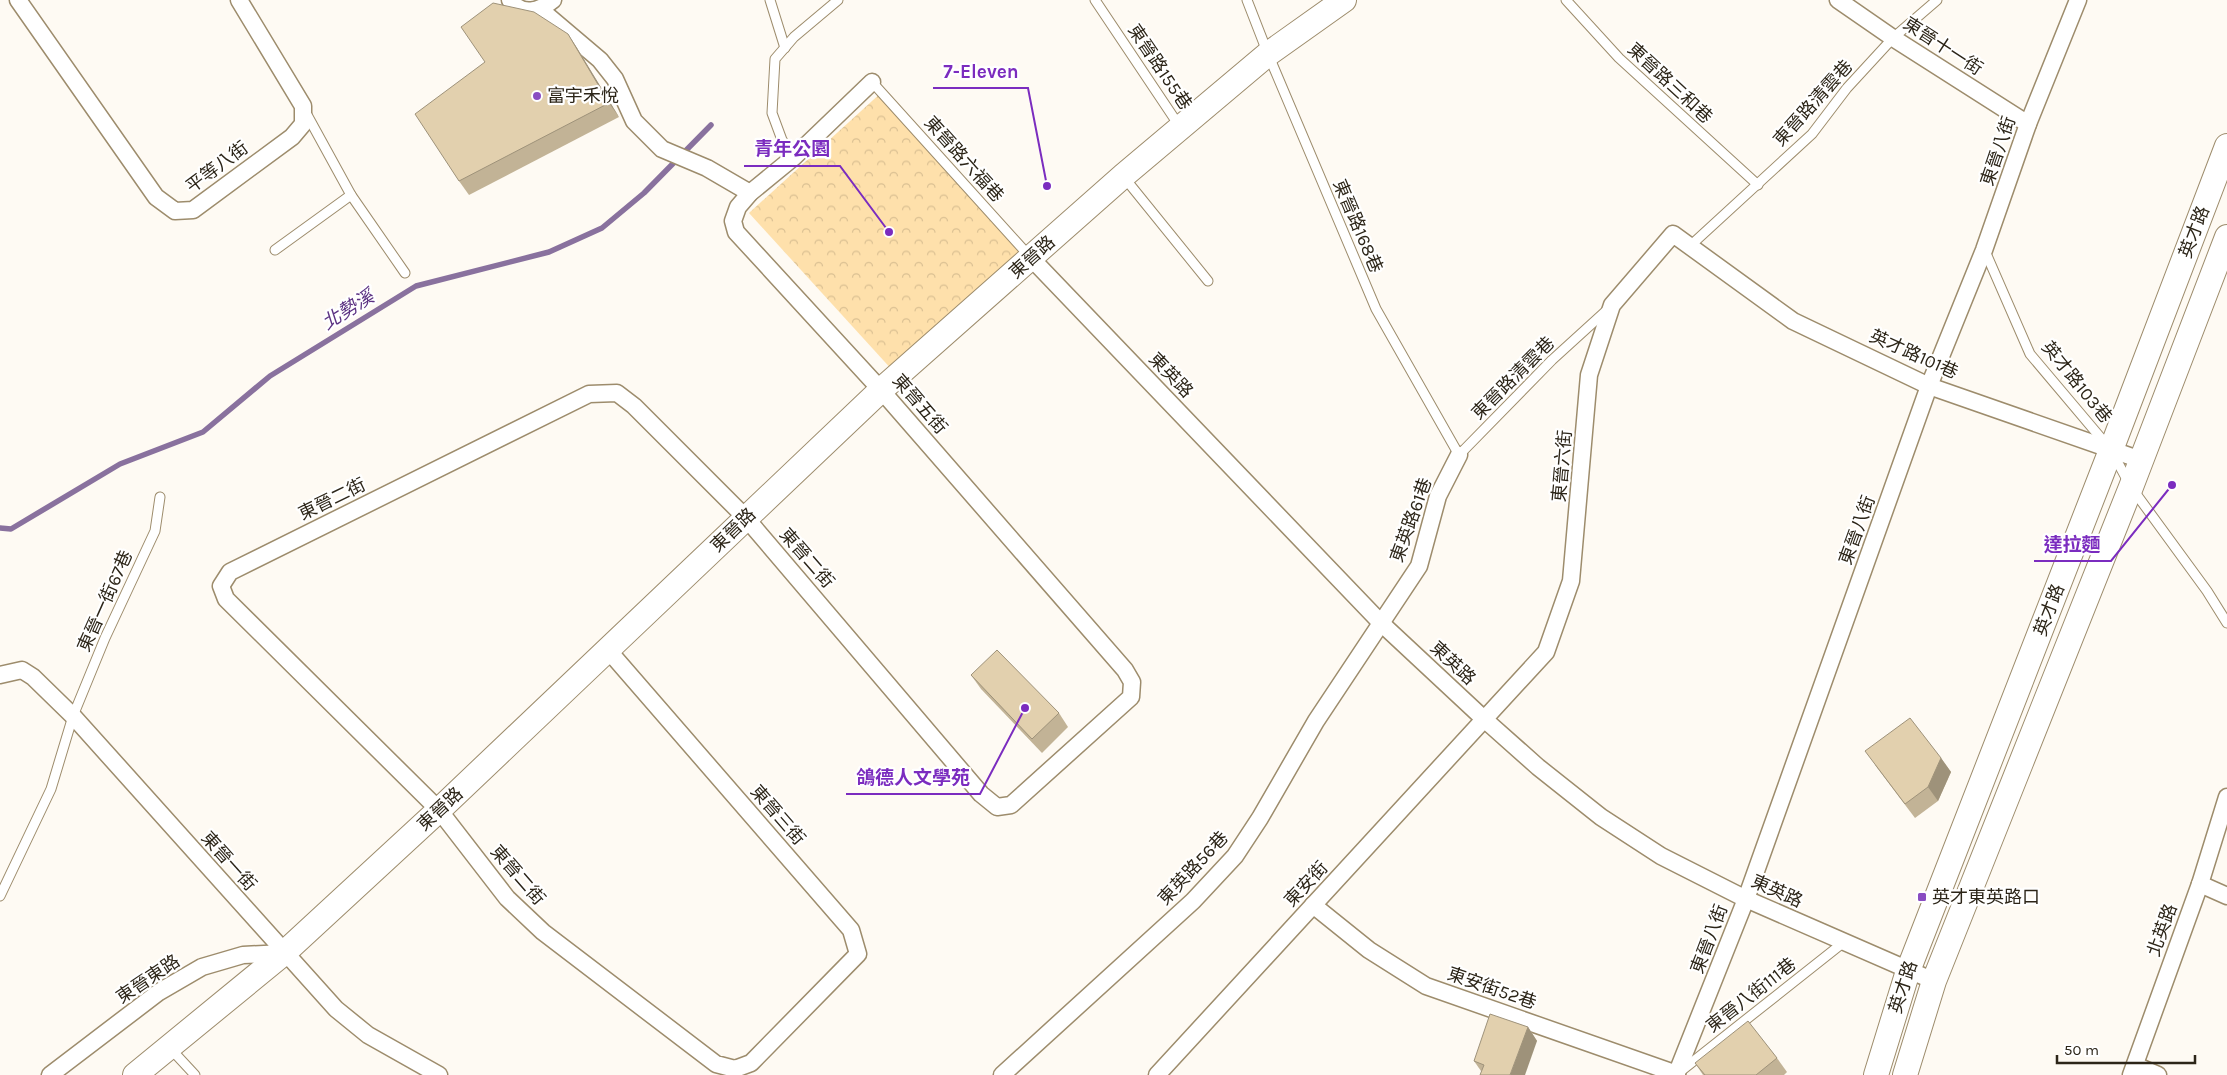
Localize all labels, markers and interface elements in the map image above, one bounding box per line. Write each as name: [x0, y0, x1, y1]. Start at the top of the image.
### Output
street label: 東晉十一街: [1899, 12, 1987, 80]
street label: 東晉路155巷: [1123, 20, 1197, 114]
street label: 東晉路三和巷: [1623, 38, 1717, 128]
callout: 7-Eleven: [933, 54, 1028, 88]
street label: 東晉路清雲巷: [1769, 56, 1857, 150]
text: 7-Eleven: [943, 61, 1019, 83]
place label: 富宇禾悅: [547, 85, 619, 107]
marker: 富宇禾悅: [531, 90, 543, 102]
street label: 東晉路六福巷: [920, 112, 1008, 206]
street label: 東晉八街: [1976, 113, 2020, 189]
callout: 青年公園: [744, 132, 840, 166]
street label: 平等八街: [182, 137, 252, 197]
text: 青年公園: [754, 138, 830, 160]
street label: 東晉路168巷: [1328, 176, 1388, 276]
street label: 英才路: [2174, 203, 2214, 261]
street label: 東晉路: [1005, 231, 1059, 283]
water label: 北勢溪: [318, 284, 381, 334]
street label: 英才路101巷: [1866, 325, 1962, 383]
street label: 東晉路清雲巷: [1467, 332, 1559, 424]
street label: 英才路103巷: [2037, 337, 2117, 427]
street label: 東英路: [1144, 348, 1198, 402]
street label: 東晉五街: [888, 370, 952, 438]
street label: 東晉六街: [1548, 429, 1576, 503]
street label: 東晉二街: [295, 473, 369, 525]
street label: 東英路61巷: [1386, 475, 1436, 565]
street label: 東晉八街: [1834, 492, 1880, 568]
street label: 東晉路: [706, 503, 760, 557]
street label: 東晉二街: [775, 524, 839, 592]
callout: 達拉麵: [2034, 527, 2111, 561]
text: 達拉麵: [2043, 534, 2101, 556]
street label: 東晉一街67巷: [73, 547, 137, 655]
street label: 英才路: [2029, 581, 2069, 639]
street label: 東英路: [1426, 637, 1480, 689]
callout: 鴿德人文學苑: [846, 760, 980, 794]
text: 鴿德人文學苑: [856, 767, 970, 789]
street label: 東晉三街: [746, 781, 810, 849]
street label: 東晉路: [413, 783, 467, 835]
street label: 東晉一街: [197, 827, 261, 895]
street label: 東英路56巷: [1153, 827, 1233, 909]
street label: 東晉二街: [486, 841, 550, 909]
street label: 東安街: [1280, 857, 1332, 911]
street label: 東英路: [1748, 870, 1806, 912]
place label: 英才東英路口: [1932, 886, 2040, 908]
marker: 英才東英路口: [1916, 891, 1928, 903]
street label: 東晉八街: [1686, 901, 1732, 977]
street label: 北英路: [2142, 901, 2182, 959]
street label: 東晉東路: [112, 950, 184, 1008]
street label: 東晉八街111巷: [1702, 953, 1800, 1037]
street label: 英才路: [1884, 958, 1922, 1016]
street label: 東安街52巷: [1445, 963, 1539, 1013]
scale bar: [2057, 1032, 2194, 1064]
text: 50 m: [2064, 1041, 2099, 1059]

